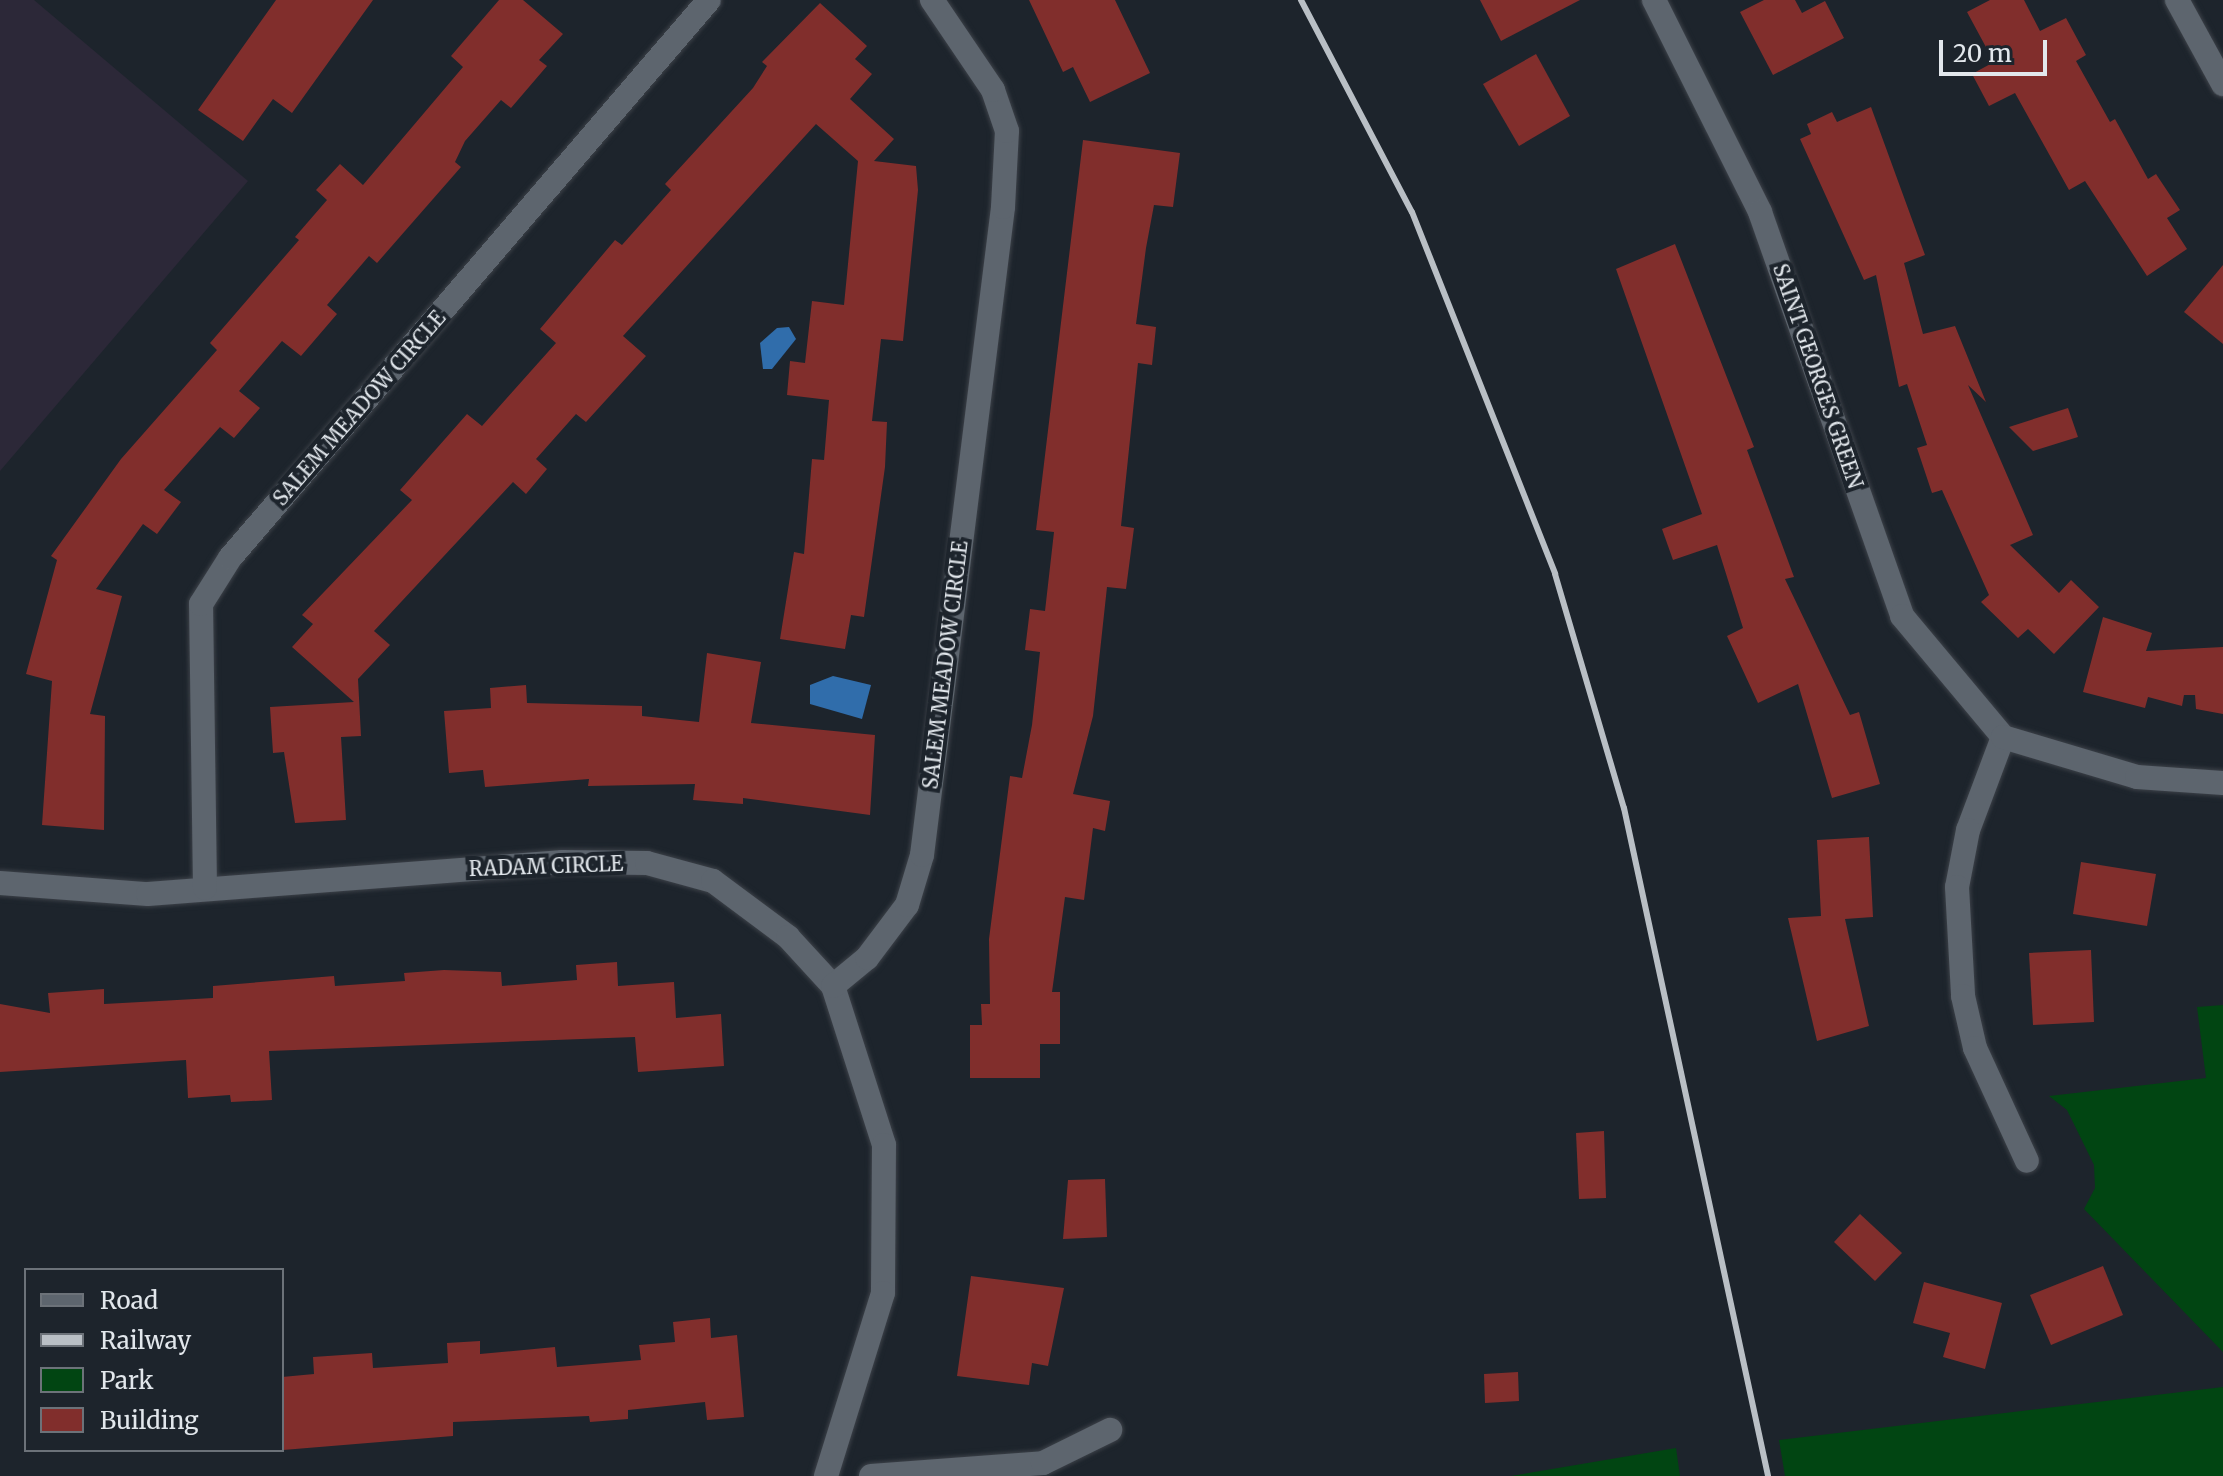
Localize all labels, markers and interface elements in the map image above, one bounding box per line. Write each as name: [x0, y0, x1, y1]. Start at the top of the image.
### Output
scale bar: [1943, 24, 2051, 74]
text: 20 m: [1953, 38, 2012, 69]
street label: SAINT GEORGES GREEN: [1768, 261, 1868, 491]
street label: SALEM MEADOW CIRCLE: [268, 306, 450, 510]
street label: SALEM MEADOW CIRCLE: [918, 540, 972, 790]
street label: RADAM CIRCLE: [468, 851, 624, 881]
legend: [24, 1268, 284, 1452]
text: Road: [100, 1285, 158, 1316]
text: Railway: [100, 1325, 191, 1356]
text: Park: [100, 1365, 153, 1396]
text: Building: [100, 1405, 199, 1436]

